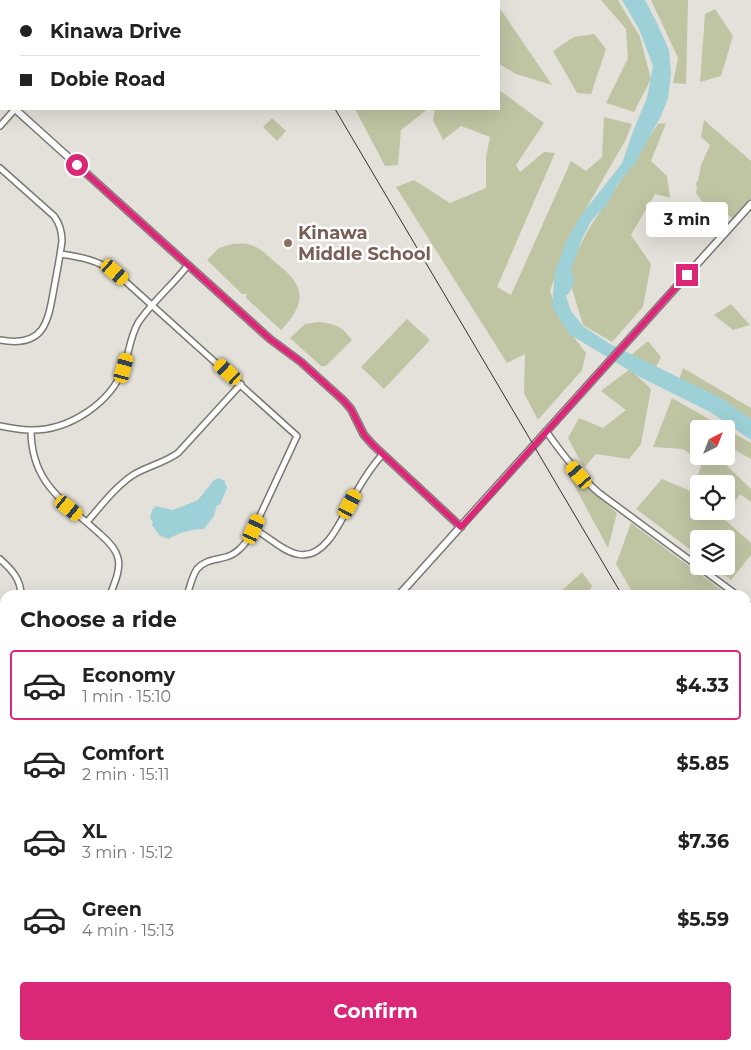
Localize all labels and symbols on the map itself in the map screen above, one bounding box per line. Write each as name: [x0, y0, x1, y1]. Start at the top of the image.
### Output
route start: [66, 154, 88, 176]
callout: 3 min: [646, 202, 728, 238]
place label: Kinawa Middle School: [298, 222, 431, 265]
marker: Kinawa Middle School: [282, 237, 294, 249]
car: [98, 256, 131, 288]
route end: [676, 264, 698, 286]
car: [112, 352, 135, 384]
car: [211, 356, 244, 388]
north arrow: [690, 420, 735, 465]
car: [563, 459, 594, 491]
car: [336, 487, 363, 521]
car: [52, 493, 85, 523]
car: [241, 512, 266, 546]

